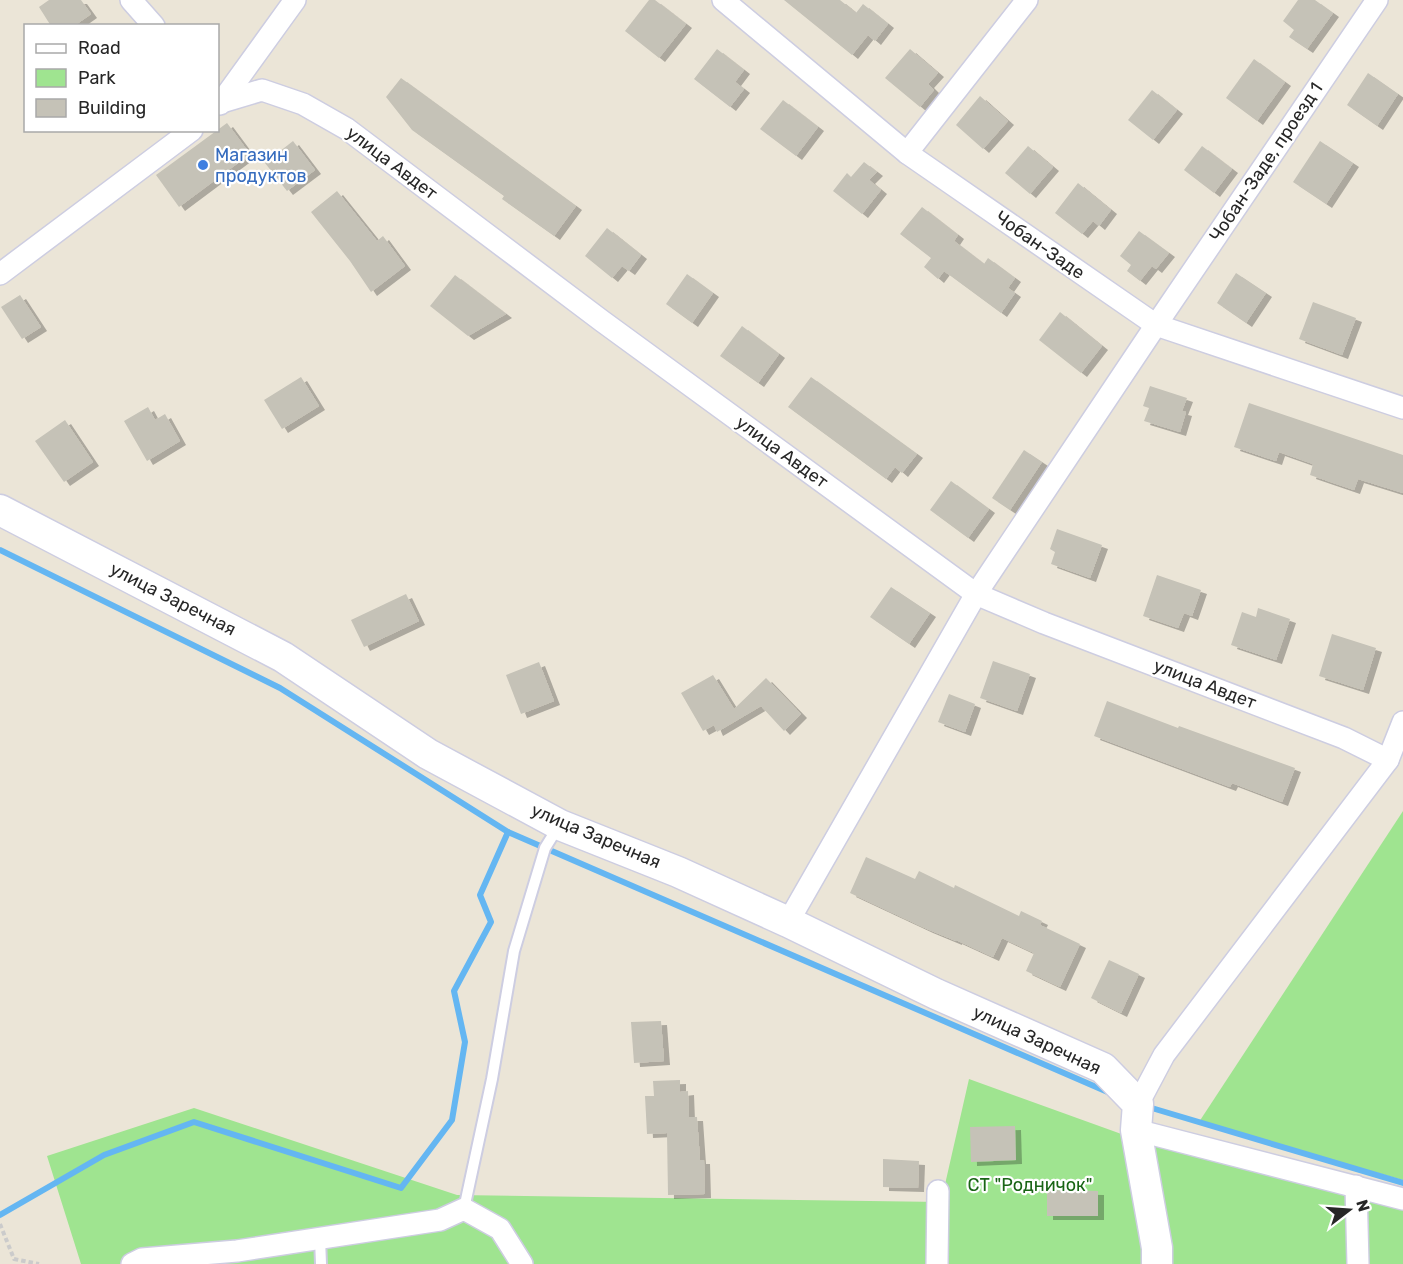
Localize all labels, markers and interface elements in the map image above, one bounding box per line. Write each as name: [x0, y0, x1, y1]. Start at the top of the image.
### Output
legend: [24, 24, 219, 132]
text: Road: [78, 37, 121, 59]
text: Park: [78, 67, 116, 89]
street label: Чобан-Заде, проезд 1: [1205, 78, 1327, 246]
text: Building: [78, 97, 146, 119]
street label: улица Авдет: [342, 122, 442, 204]
place label: Магазин продуктов: [215, 144, 307, 187]
marker: Магазин продуктов: [196, 158, 210, 172]
street label: Чобан-Заде: [991, 206, 1089, 284]
street label: улица Авдет: [732, 411, 832, 493]
street label: улица Заречная: [106, 558, 240, 640]
street label: улица Авдет: [1150, 654, 1260, 714]
street label: улица Заречная: [528, 799, 664, 873]
street label: улица Заречная: [969, 1001, 1105, 1079]
park label: СТ "Родничок": [968, 1174, 1092, 1196]
north arrow: [1319, 1180, 1379, 1240]
text: N: [1352, 1197, 1374, 1214]

